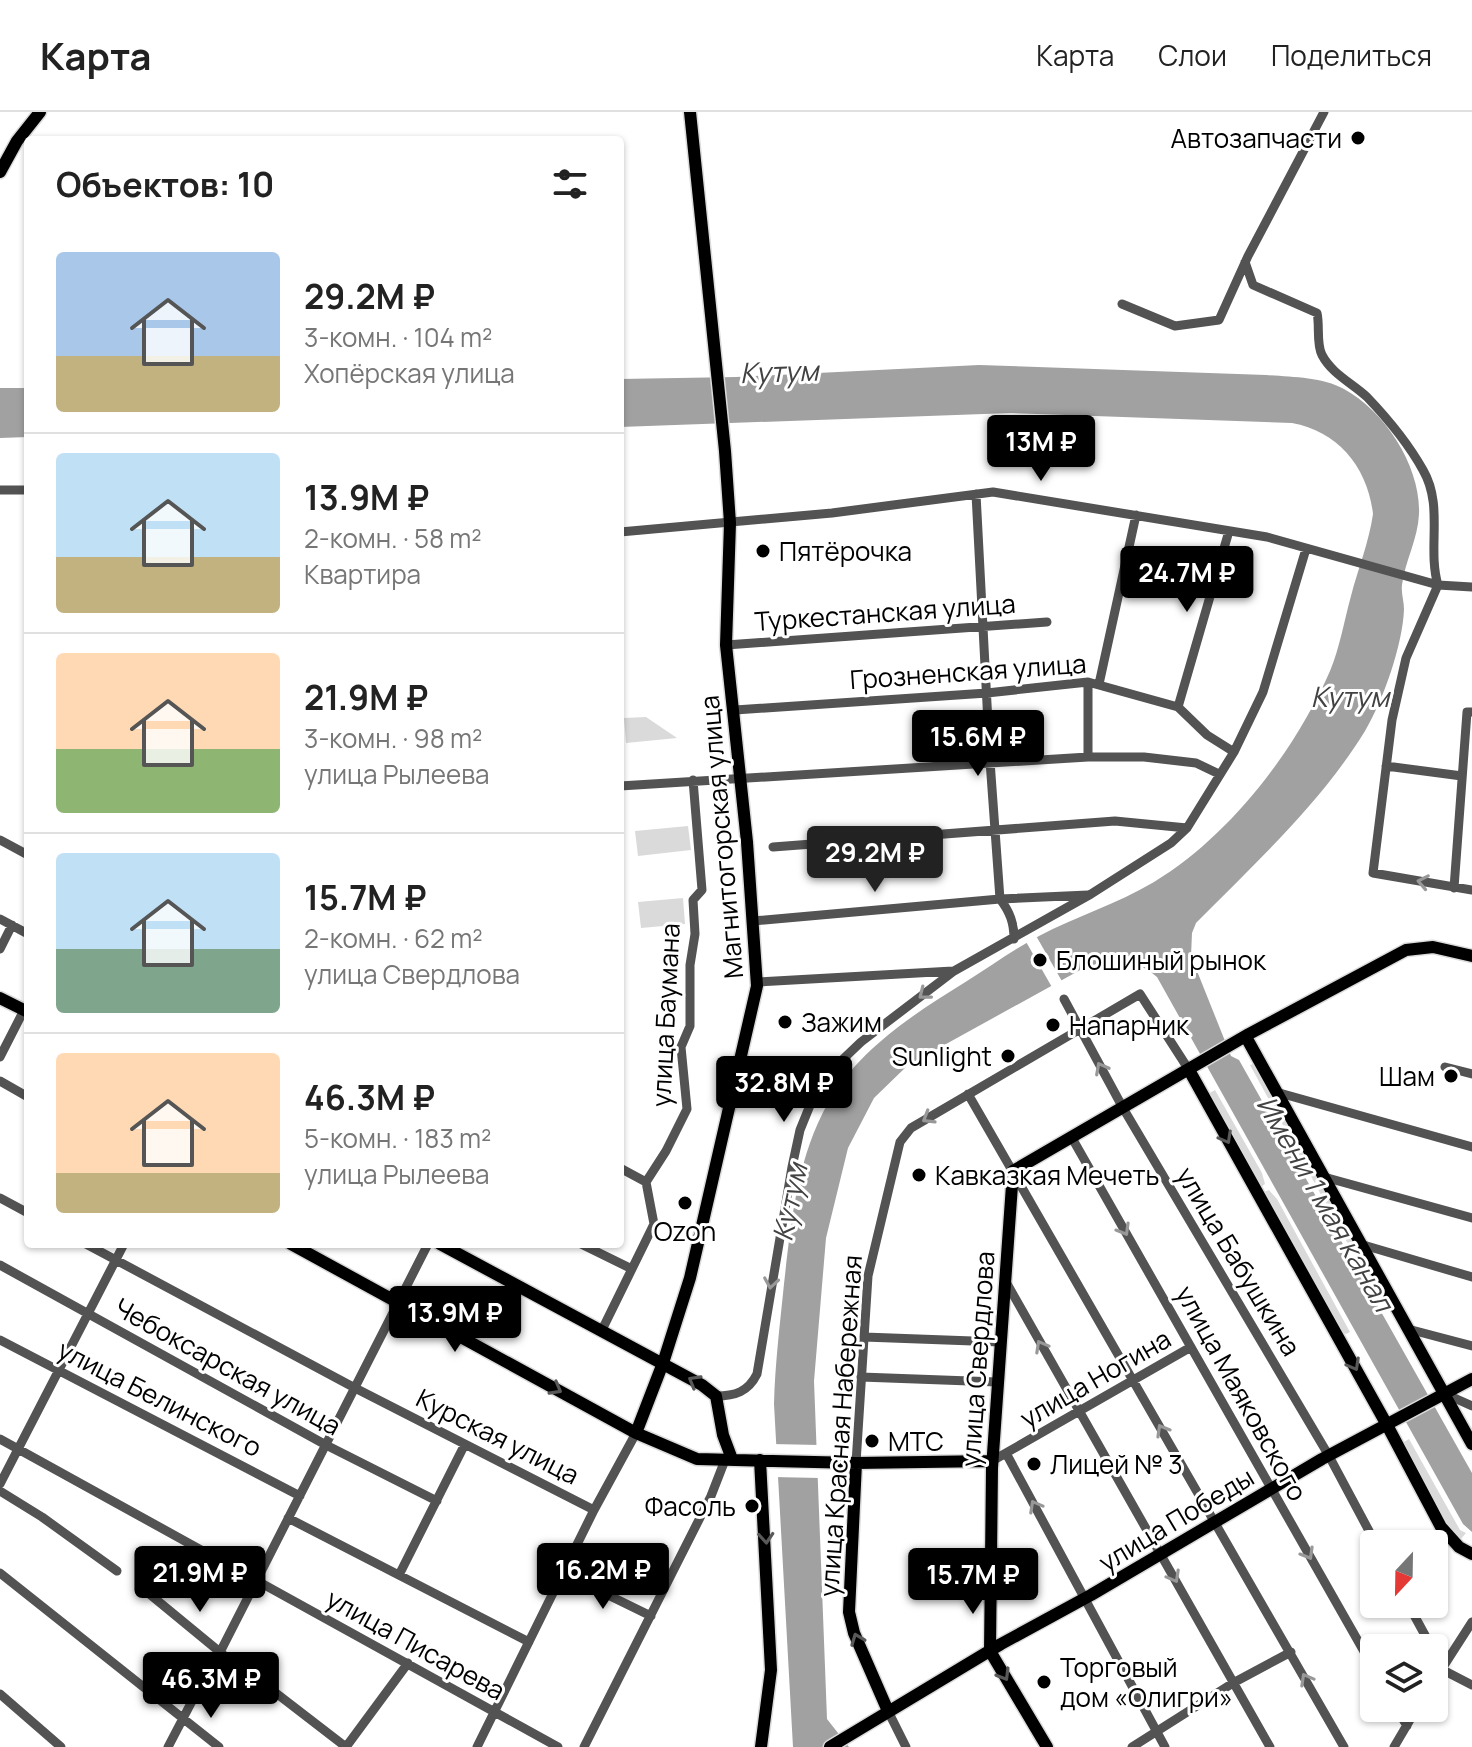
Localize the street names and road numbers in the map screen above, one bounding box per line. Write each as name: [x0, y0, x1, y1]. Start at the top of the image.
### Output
street label: Туркестанская улица: [753, 585, 1017, 639]
street label: Грозненская улица: [849, 645, 1087, 697]
street label: Магнитогорская улица: [691, 694, 751, 980]
street label: улица Баумана: [642, 922, 688, 1108]
street label: улица Бабушкина: [1168, 1160, 1310, 1362]
street label: улица Свердлова: [952, 1250, 1002, 1468]
street label: улица Красная Набережная: [810, 1254, 870, 1598]
street label: улица Маяковского: [1168, 1279, 1316, 1507]
street label: Чебоксарская улица: [108, 1289, 348, 1443]
street label: улица Ногина: [1013, 1320, 1177, 1436]
street label: улица Белинского: [52, 1331, 268, 1465]
street label: Курская улица: [410, 1380, 586, 1492]
street label: улица Победы: [1092, 1458, 1260, 1580]
street label: улица Писарева: [320, 1580, 512, 1708]

